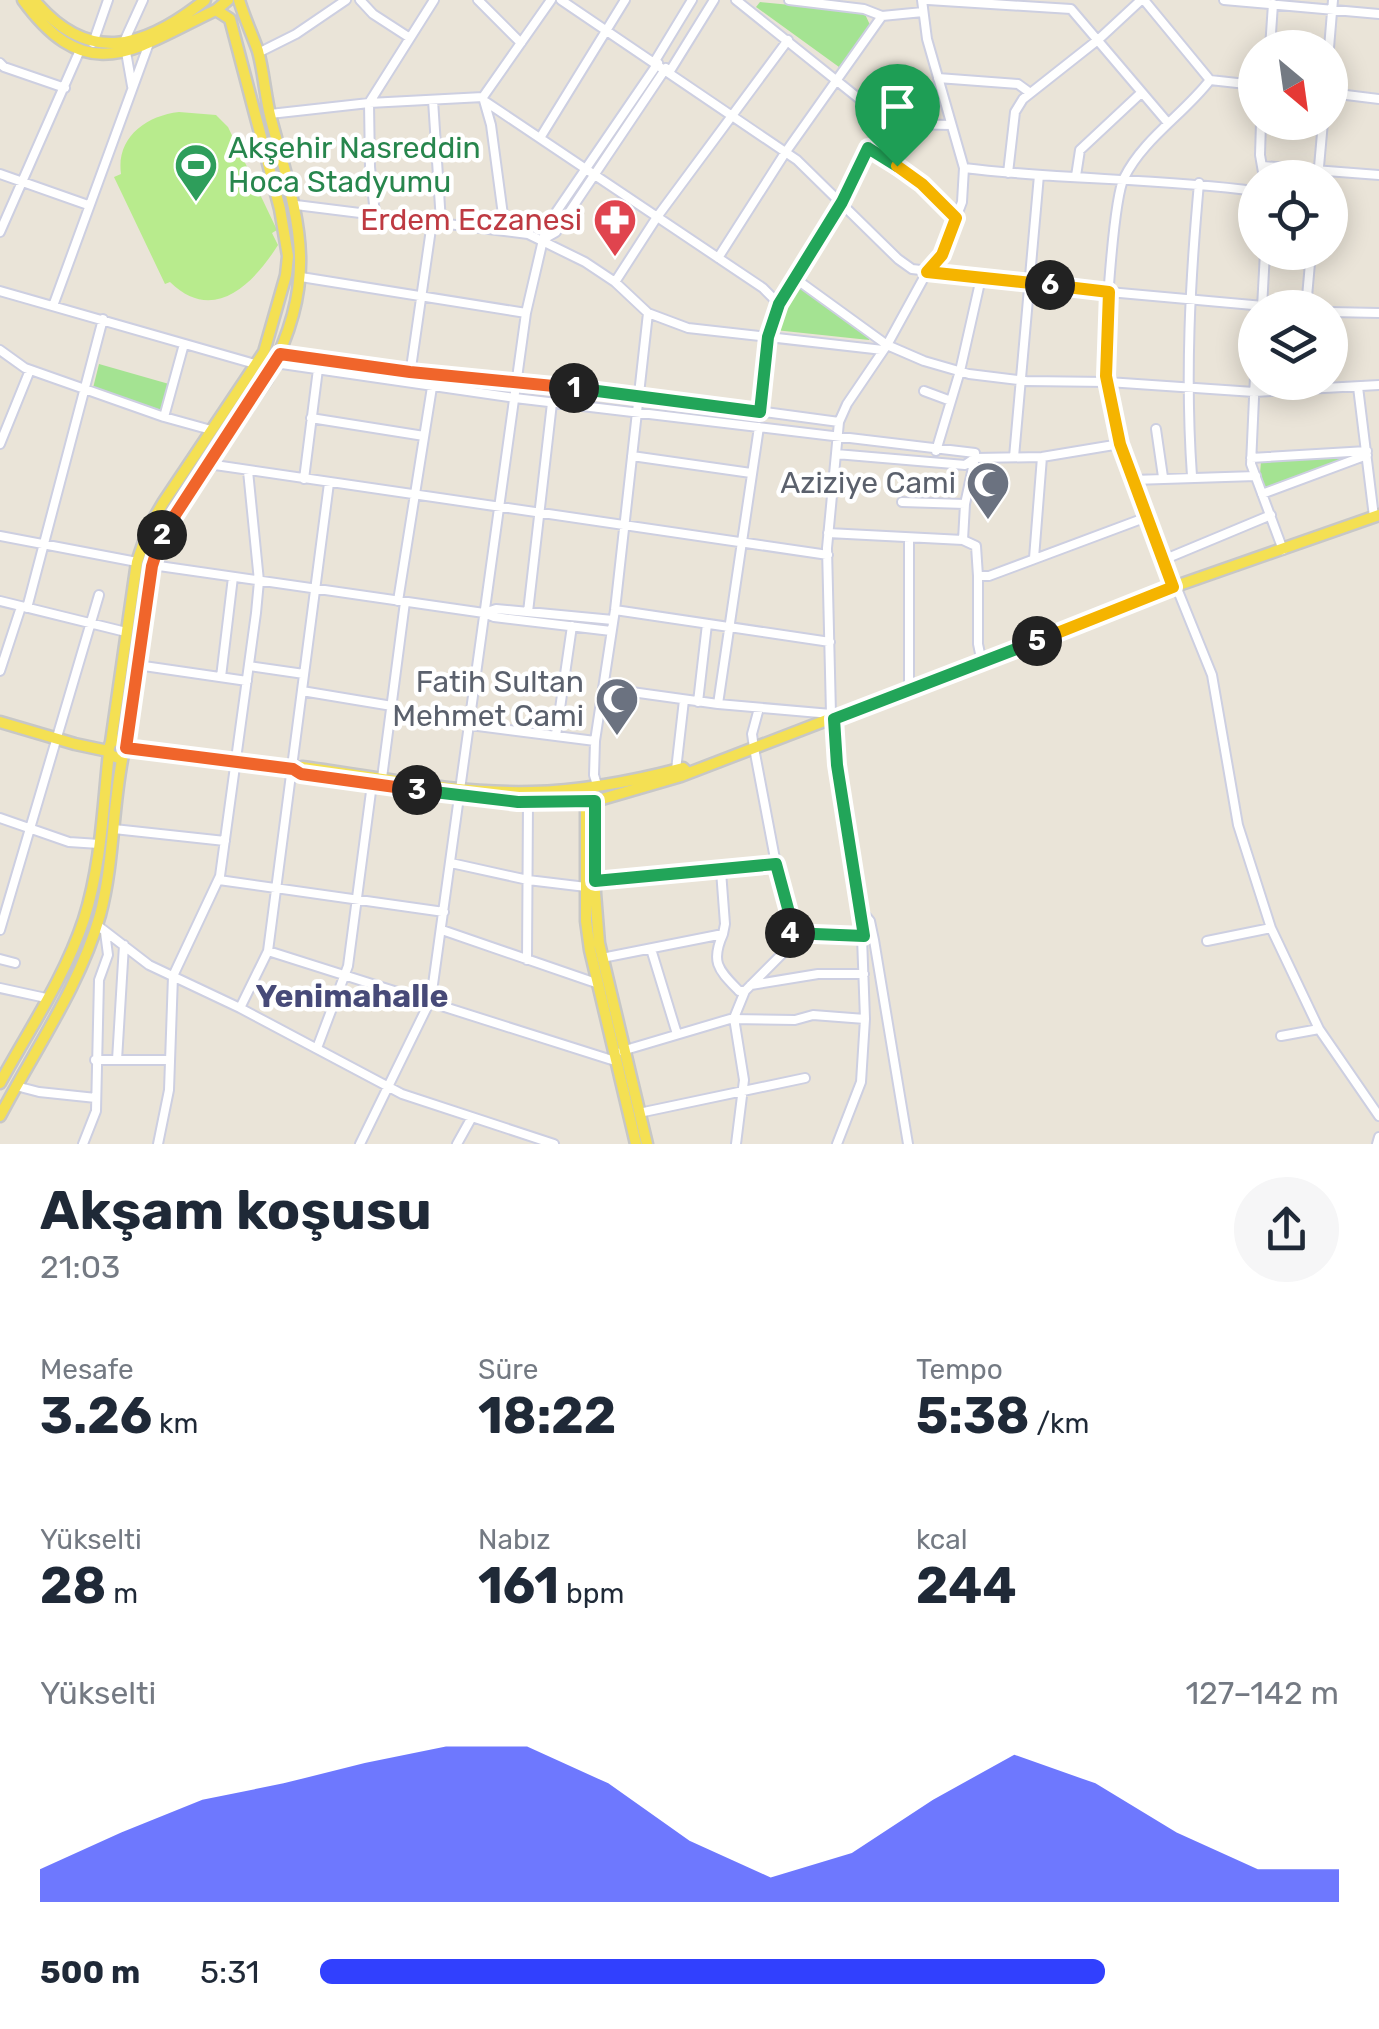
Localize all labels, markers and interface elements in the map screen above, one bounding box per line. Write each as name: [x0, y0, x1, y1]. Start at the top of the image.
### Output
north arrow: [1238, 30, 1348, 140]
map controls: [1238, 30, 1348, 400]
pin: [855, 64, 940, 167]
icon: arrive: [870, 79, 925, 134]
place label: Akşehir Nasreddin Hoca Stadyumu: [228, 130, 481, 200]
sports icon: Akşehir Nasreddin Hoca Stadyumu: [173, 142, 219, 203]
button: locate: [1238, 160, 1348, 270]
pharmacy icon: Erdem Eczanesi: [592, 197, 638, 258]
place label: Erdem Eczanesi: [360, 202, 582, 238]
pin: 6: [1025, 260, 1075, 310]
text: 6: [1041, 268, 1059, 301]
button: layers: [1238, 290, 1348, 400]
pin: 1: [549, 363, 599, 413]
text: 1: [567, 371, 581, 404]
mosque icon: Aziziye Cami: [965, 460, 1011, 521]
place label: Aziziye Cami: [780, 465, 956, 501]
pin: 2: [137, 510, 187, 560]
text: 2: [153, 518, 171, 551]
pin: 5: [1012, 616, 1062, 666]
text: 5: [1028, 624, 1046, 657]
place label: Fatih Sultan Mehmet Cami: [392, 664, 584, 734]
mosque icon: Fatih Sultan Mehmet Cami: [594, 676, 640, 737]
pin: 3: [392, 765, 442, 815]
text: 3: [408, 773, 426, 806]
pin: 4: [765, 908, 815, 958]
text: 4: [780, 916, 800, 949]
district label: Yenimahalle: [256, 977, 448, 1015]
button: share: [1234, 1177, 1339, 1282]
text: Akşam koşusu: [40, 1178, 432, 1243]
text: 21:03: [40, 1248, 120, 1286]
text: Mesafe: [40, 1353, 134, 1386]
text: Süre: [478, 1353, 538, 1386]
text: Tempo: [916, 1353, 1003, 1386]
text: 3.26: [40, 1386, 152, 1446]
text: 18:22: [478, 1386, 616, 1446]
text: 5:38: [916, 1386, 1030, 1446]
text: km: [152, 1407, 198, 1440]
text: /km: [1030, 1407, 1089, 1440]
text: Yükselti: [40, 1523, 142, 1556]
text: Nabız: [478, 1523, 551, 1556]
text: kcal: [916, 1523, 967, 1556]
text: 28: [40, 1556, 106, 1616]
text: 161: [478, 1556, 559, 1616]
text: 244: [916, 1556, 1017, 1616]
text: m: [106, 1577, 138, 1610]
text: bpm: [559, 1577, 624, 1610]
text: Yükselti: [40, 1674, 156, 1712]
text: 127–142 m: [1185, 1674, 1339, 1712]
text: 500 m: [40, 1953, 140, 1991]
text: 5:31: [200, 1953, 260, 1991]

